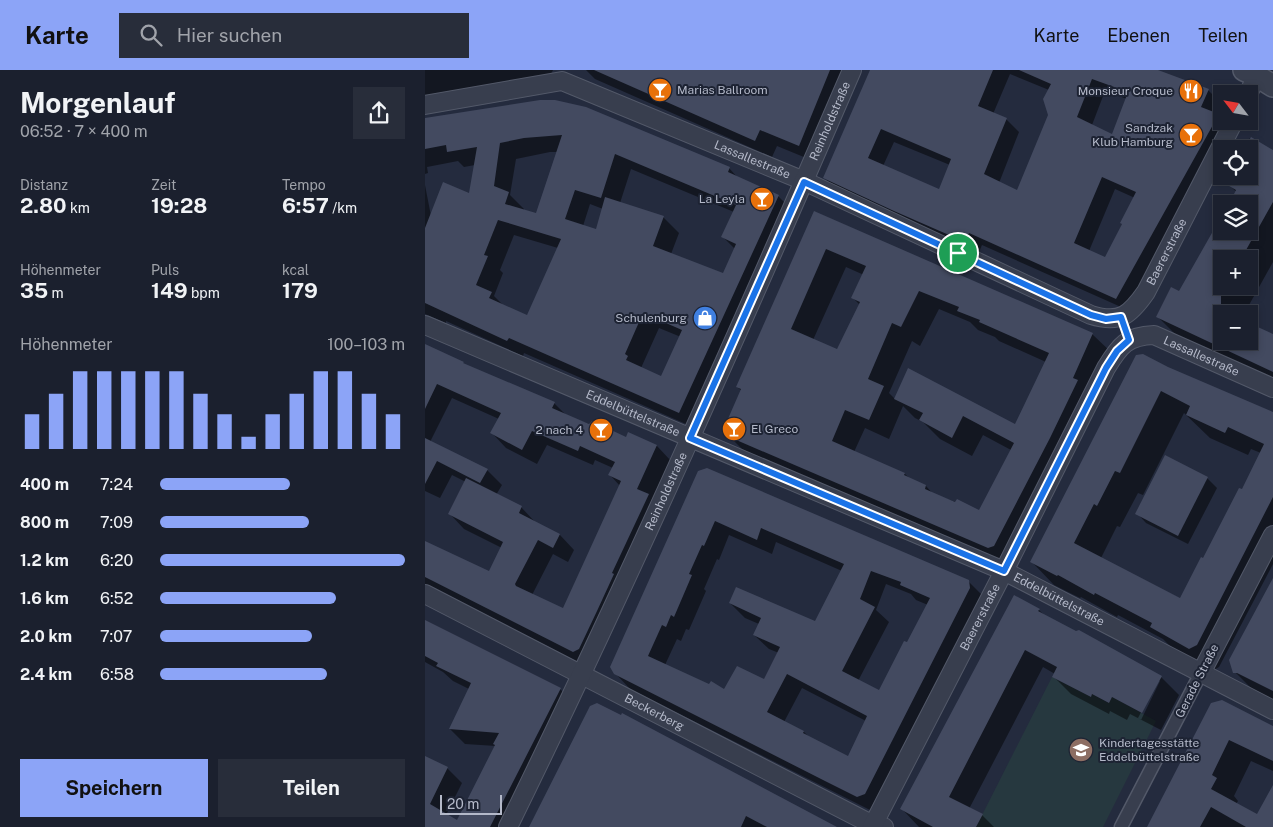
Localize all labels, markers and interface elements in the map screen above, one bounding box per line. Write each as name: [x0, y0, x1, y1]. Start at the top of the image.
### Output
search box: [119, 13, 469, 58]
text: Karte: [25, 21, 89, 49]
icon: search: [137, 21, 165, 49]
text: Hier suchen: [177, 24, 282, 46]
text: Karte: [1034, 25, 1079, 46]
text: Ebenen: [1107, 25, 1170, 46]
text: Teilen: [1198, 25, 1248, 46]
bar icon: Marias Ballroom: [647, 77, 673, 103]
restaurant icon: Monsieur Croque: [1178, 78, 1204, 104]
street label: Reinholdstraße: [807, 79, 853, 163]
place label: Marias Ballroom: [677, 83, 768, 97]
place label: Monsieur Croque: [1078, 84, 1173, 98]
north arrow: [1213, 85, 1257, 130]
map controls: [1213, 85, 1258, 350]
text: Morgenlauf: [20, 86, 175, 119]
button: share: [353, 87, 405, 139]
place label: Sandzak Klub Hamburg: [1092, 121, 1173, 149]
text: 06:52 · 7 × 400 m: [20, 122, 148, 141]
bar icon: Sandzak Klub Hamburg: [1178, 122, 1204, 148]
street label: Lassallestraße: [712, 138, 793, 182]
button: locate: [1213, 140, 1258, 185]
text: Distanz: [20, 177, 68, 193]
text: Zeit: [151, 177, 177, 193]
text: Tempo: [282, 177, 326, 193]
bar icon: La Leyla: [749, 186, 775, 212]
place label: La Leyla: [699, 192, 745, 206]
text: 2.80: [20, 193, 67, 218]
text: 19:28: [151, 193, 207, 218]
text: 6:57: [282, 193, 329, 218]
button: layers: [1213, 195, 1258, 240]
text: km: [67, 200, 90, 216]
text: /km: [329, 200, 357, 216]
street label: Baererstraße: [1144, 216, 1190, 288]
pin: [937, 232, 979, 274]
icon: arrive: [944, 239, 972, 267]
button: +: [1213, 250, 1258, 295]
text: Höhenmeter: [20, 262, 101, 278]
text: Puls: [151, 262, 179, 278]
text: kcal: [282, 262, 309, 278]
text: 35: [20, 278, 48, 303]
text: 149: [151, 278, 188, 303]
text: 179: [282, 278, 318, 303]
text: m: [48, 285, 64, 301]
text: bpm: [188, 285, 220, 301]
shop icon: Schulenburg: [692, 305, 718, 331]
button: −: [1213, 305, 1258, 350]
place label: Schulenburg: [615, 311, 687, 325]
street label: Lassallestraße: [1161, 333, 1242, 379]
text: Höhenmeter: [20, 335, 113, 354]
text: 100–103 m: [327, 335, 405, 354]
street label: Eddelbüttelstraße: [584, 387, 682, 440]
bar icon: El Greco: [721, 416, 747, 442]
bar icon: 2 nach 4: [588, 417, 614, 443]
place label: El Greco: [751, 422, 799, 436]
place label: 2 nach 4: [536, 423, 583, 437]
street label: Reinholdstraße: [642, 450, 690, 533]
text: 400 m: [20, 475, 69, 494]
text: 7:24: [100, 475, 133, 494]
text: 800 m: [20, 513, 69, 532]
text: 7:09: [100, 513, 133, 532]
text: 1.2 km: [20, 551, 69, 570]
text: 6:20: [100, 551, 133, 570]
street label: Eddelbüttelstraße: [1011, 570, 1107, 629]
street label: Baererstraße: [957, 581, 1003, 653]
text: 1.6 km: [20, 589, 69, 608]
text: 6:52: [100, 589, 133, 608]
text: 2.0 km: [20, 627, 72, 646]
text: 7:07: [100, 627, 132, 646]
street label: Gerade Straße: [1172, 642, 1222, 720]
text: 2.4 km: [20, 665, 72, 684]
text: 6:58: [100, 665, 134, 684]
street label: Beckerberg: [622, 691, 687, 733]
place label: Kindertagesstätte Eddelbüttelstraße: [1099, 736, 1200, 764]
school or university icon: Kindertagesstätte Eddelbüttelstraße: [1068, 737, 1094, 763]
button: Speichern: [20, 759, 208, 817]
button: Teilen: [218, 759, 405, 817]
scale bar: [440, 792, 503, 815]
text: 20 m: [447, 796, 479, 812]

